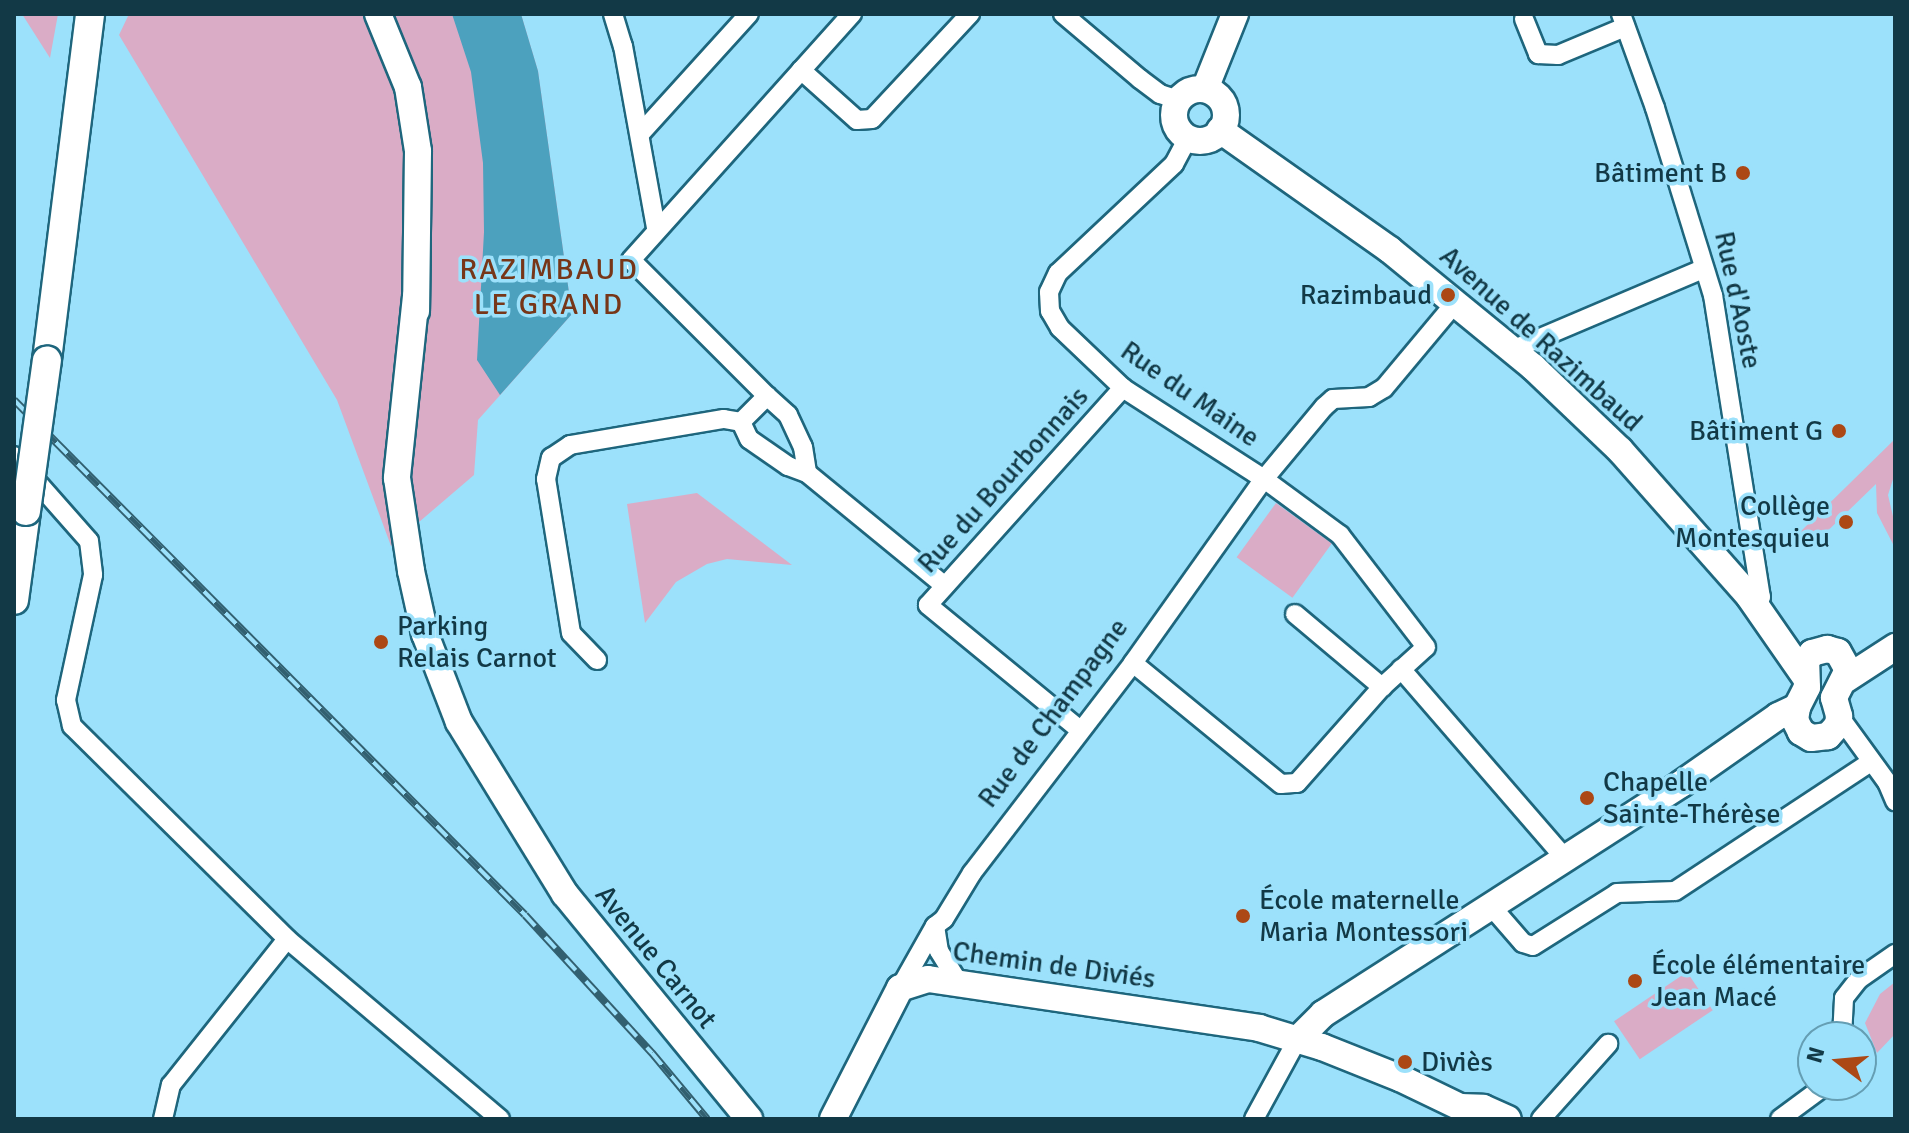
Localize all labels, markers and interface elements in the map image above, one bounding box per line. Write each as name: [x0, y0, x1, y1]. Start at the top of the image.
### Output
place label: Bâtiment B: [1594, 156, 1727, 190]
marker: Bâtiment B: [1734, 164, 1752, 182]
street label: Rue d'Aoste: [1707, 228, 1769, 372]
street label: Avenue de Razimbaud: [1433, 239, 1649, 439]
district label: RAZIMBAUD LE GRAND: [459, 252, 639, 322]
place label: Razimbaud: [1300, 278, 1432, 312]
marker: Razimbaud: [1439, 286, 1457, 304]
street label: Rue du Maine: [1114, 334, 1266, 454]
street label: Rue du Bourbonnais: [911, 380, 1095, 580]
place label: Bâtiment G: [1689, 414, 1823, 448]
marker: Bâtiment G: [1830, 422, 1848, 440]
place label: Collège Montesquieu: [1675, 489, 1830, 555]
marker: Collège Montesquieu: [1837, 513, 1855, 531]
place label: Parking Relais Carnot: [397, 609, 557, 675]
street label: Rue de Champagne: [971, 612, 1135, 814]
marker: Parking Relais Carnot: [372, 633, 390, 651]
place label: Chapelle Sainte-Thérèse: [1603, 765, 1781, 831]
marker: Chapelle Sainte-Thérèse: [1578, 789, 1596, 807]
street label: Avenue Carnot: [588, 879, 724, 1035]
place label: École maternelle Maria Montessori: [1259, 883, 1468, 949]
marker: École maternelle Maria Montessori: [1234, 907, 1252, 925]
street label: Chemin de Diviés: [951, 934, 1157, 996]
place label: École élémentaire Jean Macé: [1651, 948, 1865, 1014]
marker: École élémentaire Jean Macé: [1626, 972, 1644, 990]
north arrow: [1797, 1021, 1877, 1101]
text: N: [1800, 1044, 1830, 1066]
place label: Diviès: [1421, 1045, 1493, 1079]
marker: Diviès: [1396, 1053, 1414, 1071]

